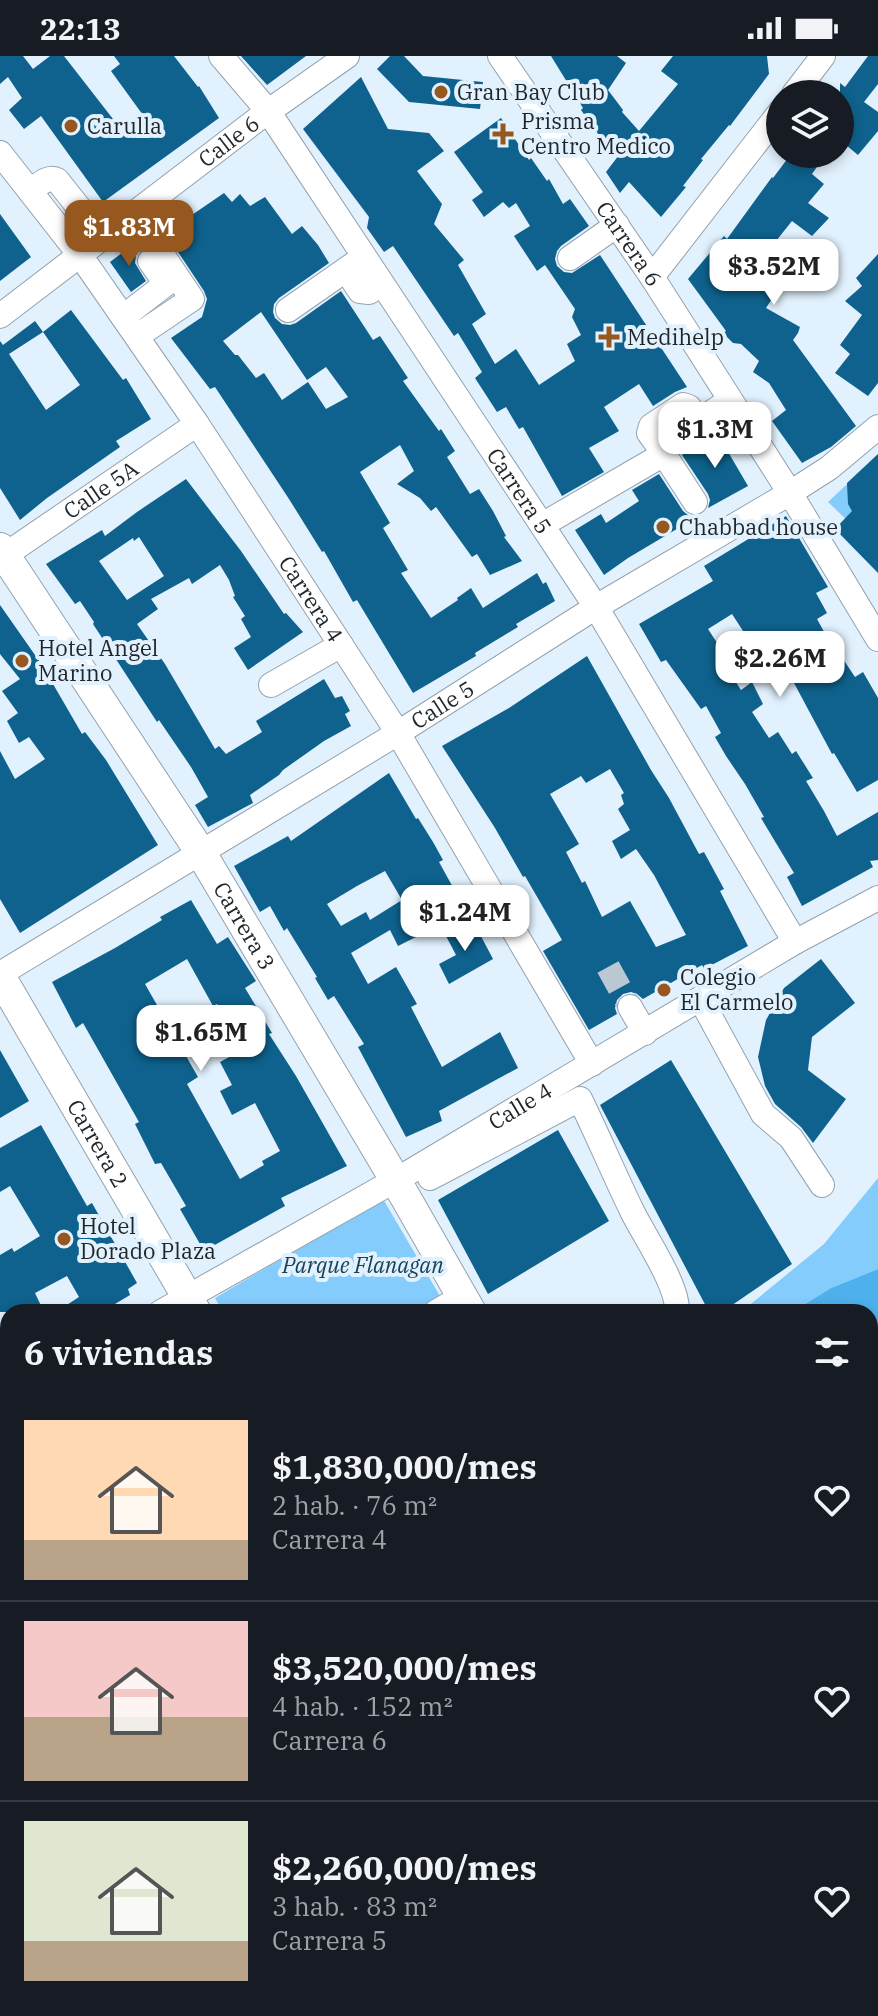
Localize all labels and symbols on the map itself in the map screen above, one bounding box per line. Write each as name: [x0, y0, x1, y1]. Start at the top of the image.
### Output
place label: Gran Bay Club: [457, 77, 605, 106]
marker: Gran Bay Club: [432, 83, 450, 101]
place label: Prisma Centro Medico: [521, 106, 671, 160]
street label: Calle 6: [192, 108, 265, 173]
place label: Carulla: [87, 111, 162, 140]
marker: Carulla: [62, 117, 80, 135]
marker: Prisma Centro Medico: [492, 123, 514, 145]
street label: Carrera 6: [590, 195, 669, 292]
pin: $1.83M: [64, 200, 194, 268]
pin: $3.52M: [709, 239, 839, 307]
place label: Medihelp: [627, 322, 724, 351]
marker: Medihelp: [598, 326, 620, 348]
pin: $1.3M: [659, 402, 771, 470]
street label: Carrera 5: [481, 442, 559, 539]
street label: Calle 5A: [57, 453, 144, 525]
place label: Chabbad house: [679, 512, 838, 541]
marker: Chabbad house: [654, 518, 672, 536]
street label: Carrera 4: [273, 550, 350, 647]
pin: $2.26M: [715, 631, 845, 699]
place label: Hotel Angel Marino: [38, 633, 158, 687]
marker: Hotel Angel Marino: [13, 652, 31, 670]
street label: Calle 5: [405, 673, 479, 735]
street label: Carrera 3: [207, 876, 282, 975]
pin: $1.24M: [400, 885, 530, 953]
place label: Colegio El Carmelo: [680, 962, 793, 1016]
marker: Colegio El Carmelo: [655, 981, 673, 999]
pin: $1.65M: [136, 1005, 266, 1073]
street label: Calle 4: [483, 1075, 557, 1136]
street label: Carrera 2: [61, 1094, 135, 1193]
place label: Hotel Dorado Plaza: [80, 1211, 216, 1265]
marker: Hotel Dorado Plaza: [55, 1230, 73, 1248]
park label: Parque Flanagan: [281, 1250, 444, 1279]

